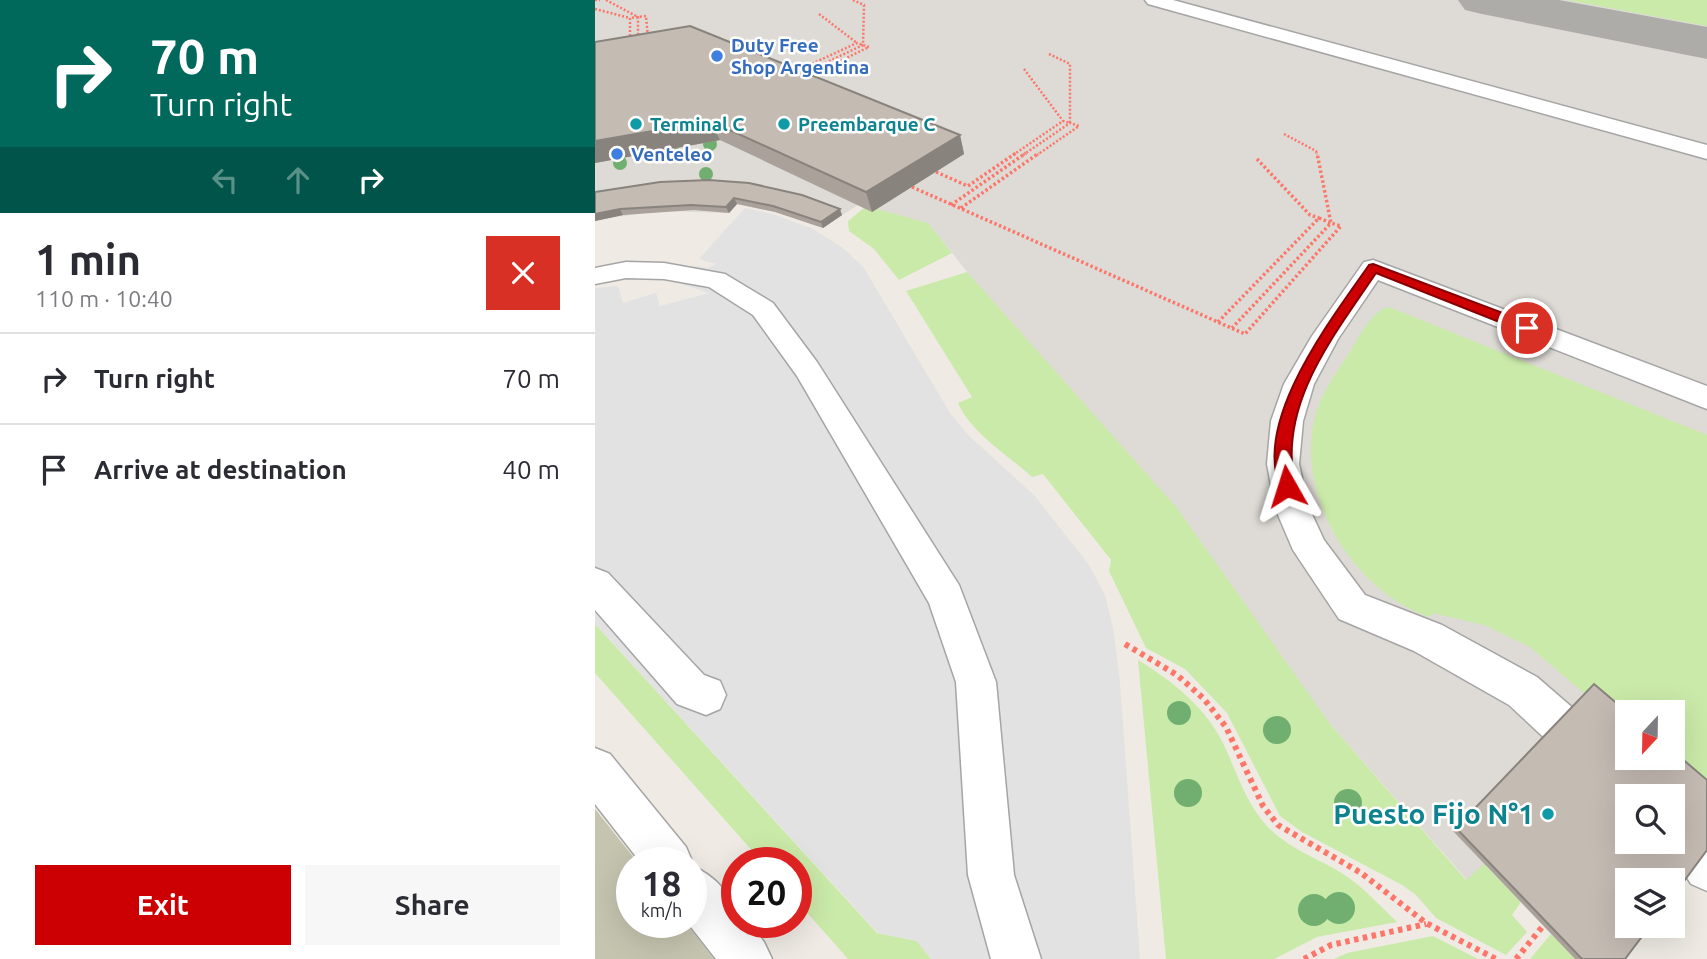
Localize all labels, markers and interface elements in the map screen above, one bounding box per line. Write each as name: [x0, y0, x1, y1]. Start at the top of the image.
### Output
icon: right: [35, 28, 126, 119]
text: 70 m: [150, 28, 259, 83]
place label: Duty Free Shop Argentina: [731, 34, 869, 78]
marker: Duty Free Shop Argentina: [709, 48, 725, 64]
text: Turn right: [150, 86, 292, 122]
place label: Terminal C: [650, 113, 744, 135]
place label: Preembarque C: [798, 113, 935, 135]
marker: Terminal C: [628, 116, 644, 132]
marker: Preembarque C: [776, 116, 792, 132]
place label: Venteleo: [631, 143, 712, 165]
marker: Venteleo: [609, 146, 625, 162]
icon: left: [206, 161, 244, 199]
icon: ahead: [279, 161, 317, 199]
icon: right: [352, 161, 390, 199]
text: 1 min: [35, 236, 141, 283]
button: close: [486, 236, 560, 310]
text: 110 m · 10:40: [35, 286, 173, 311]
pin: [1497, 298, 1557, 358]
icon: arrive: [1508, 309, 1546, 347]
icon: right: [35, 360, 73, 398]
text: Turn right: [94, 364, 215, 393]
text: 70 m: [502, 364, 560, 393]
position arrow: [1250, 449, 1324, 523]
icon: arrive: [35, 451, 73, 489]
text: Arrive at destination: [94, 455, 347, 484]
text: 40 m: [502, 455, 560, 484]
north arrow: [1615, 700, 1685, 770]
map controls: [1615, 700, 1685, 938]
button: search: [1615, 784, 1685, 854]
place label: Puesto Fijo N°1: [1333, 798, 1534, 829]
marker: Puesto Fijo N°1: [1540, 806, 1556, 822]
speed limit sign: 20: [721, 847, 812, 938]
text: 18: [642, 863, 681, 903]
button: Exit: [35, 865, 291, 945]
button: Share: [305, 865, 560, 945]
button: layers: [1615, 868, 1685, 938]
text: km/h: [641, 900, 682, 920]

